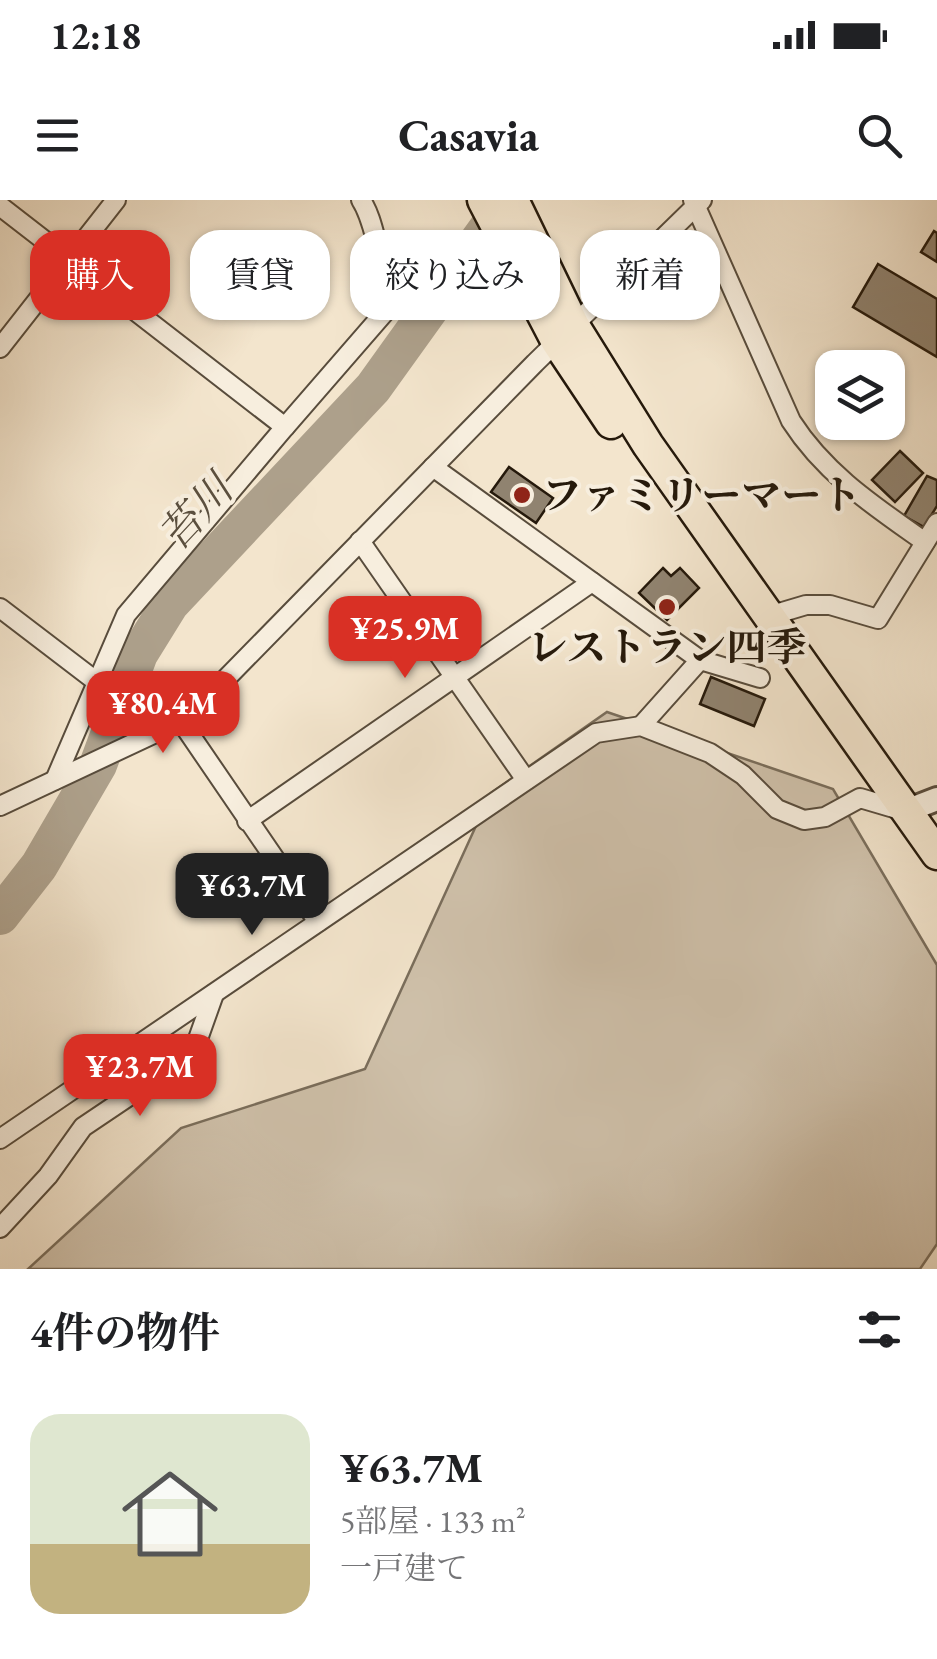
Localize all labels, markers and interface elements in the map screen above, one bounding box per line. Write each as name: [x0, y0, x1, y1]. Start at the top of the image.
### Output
text: 12:18: [50, 11, 141, 60]
text: Casavia: [398, 106, 539, 164]
icon: menu: [30, 108, 85, 163]
icon: search: [852, 108, 907, 163]
chip: 購入: [30, 230, 170, 320]
chip: 賃貸: [190, 230, 330, 320]
chip: 絞り込み: [350, 230, 560, 320]
chip: 新着: [580, 230, 720, 320]
map controls: [815, 350, 905, 440]
button: layers: [815, 350, 905, 440]
water label: 苔川: [147, 460, 247, 562]
place label: ファミリーマート: [542, 469, 861, 521]
marker: ファミリーマート: [511, 484, 533, 506]
pin: ¥25.9M: [324, 596, 486, 681]
marker: レストラン四季: [656, 596, 678, 618]
text: ¥25.9M: [351, 607, 459, 649]
place label: レストラン四季: [528, 621, 806, 673]
pin: ¥80.4M: [82, 671, 244, 756]
text: ¥80.4M: [109, 682, 217, 724]
pin: ¥63.7M: [171, 853, 333, 938]
text: ¥63.7M: [198, 864, 306, 906]
pin: ¥23.7M: [59, 1034, 221, 1119]
text: ¥23.7M: [86, 1045, 194, 1087]
icon: filters: [852, 1302, 907, 1357]
text: 4件の物件: [30, 1305, 220, 1360]
text: ¥63.7M: [340, 1440, 483, 1495]
icon: home: [110, 1454, 230, 1574]
text: 5部屋 · 133 m²: [340, 1500, 526, 1542]
text: 一戸建て: [340, 1547, 468, 1589]

